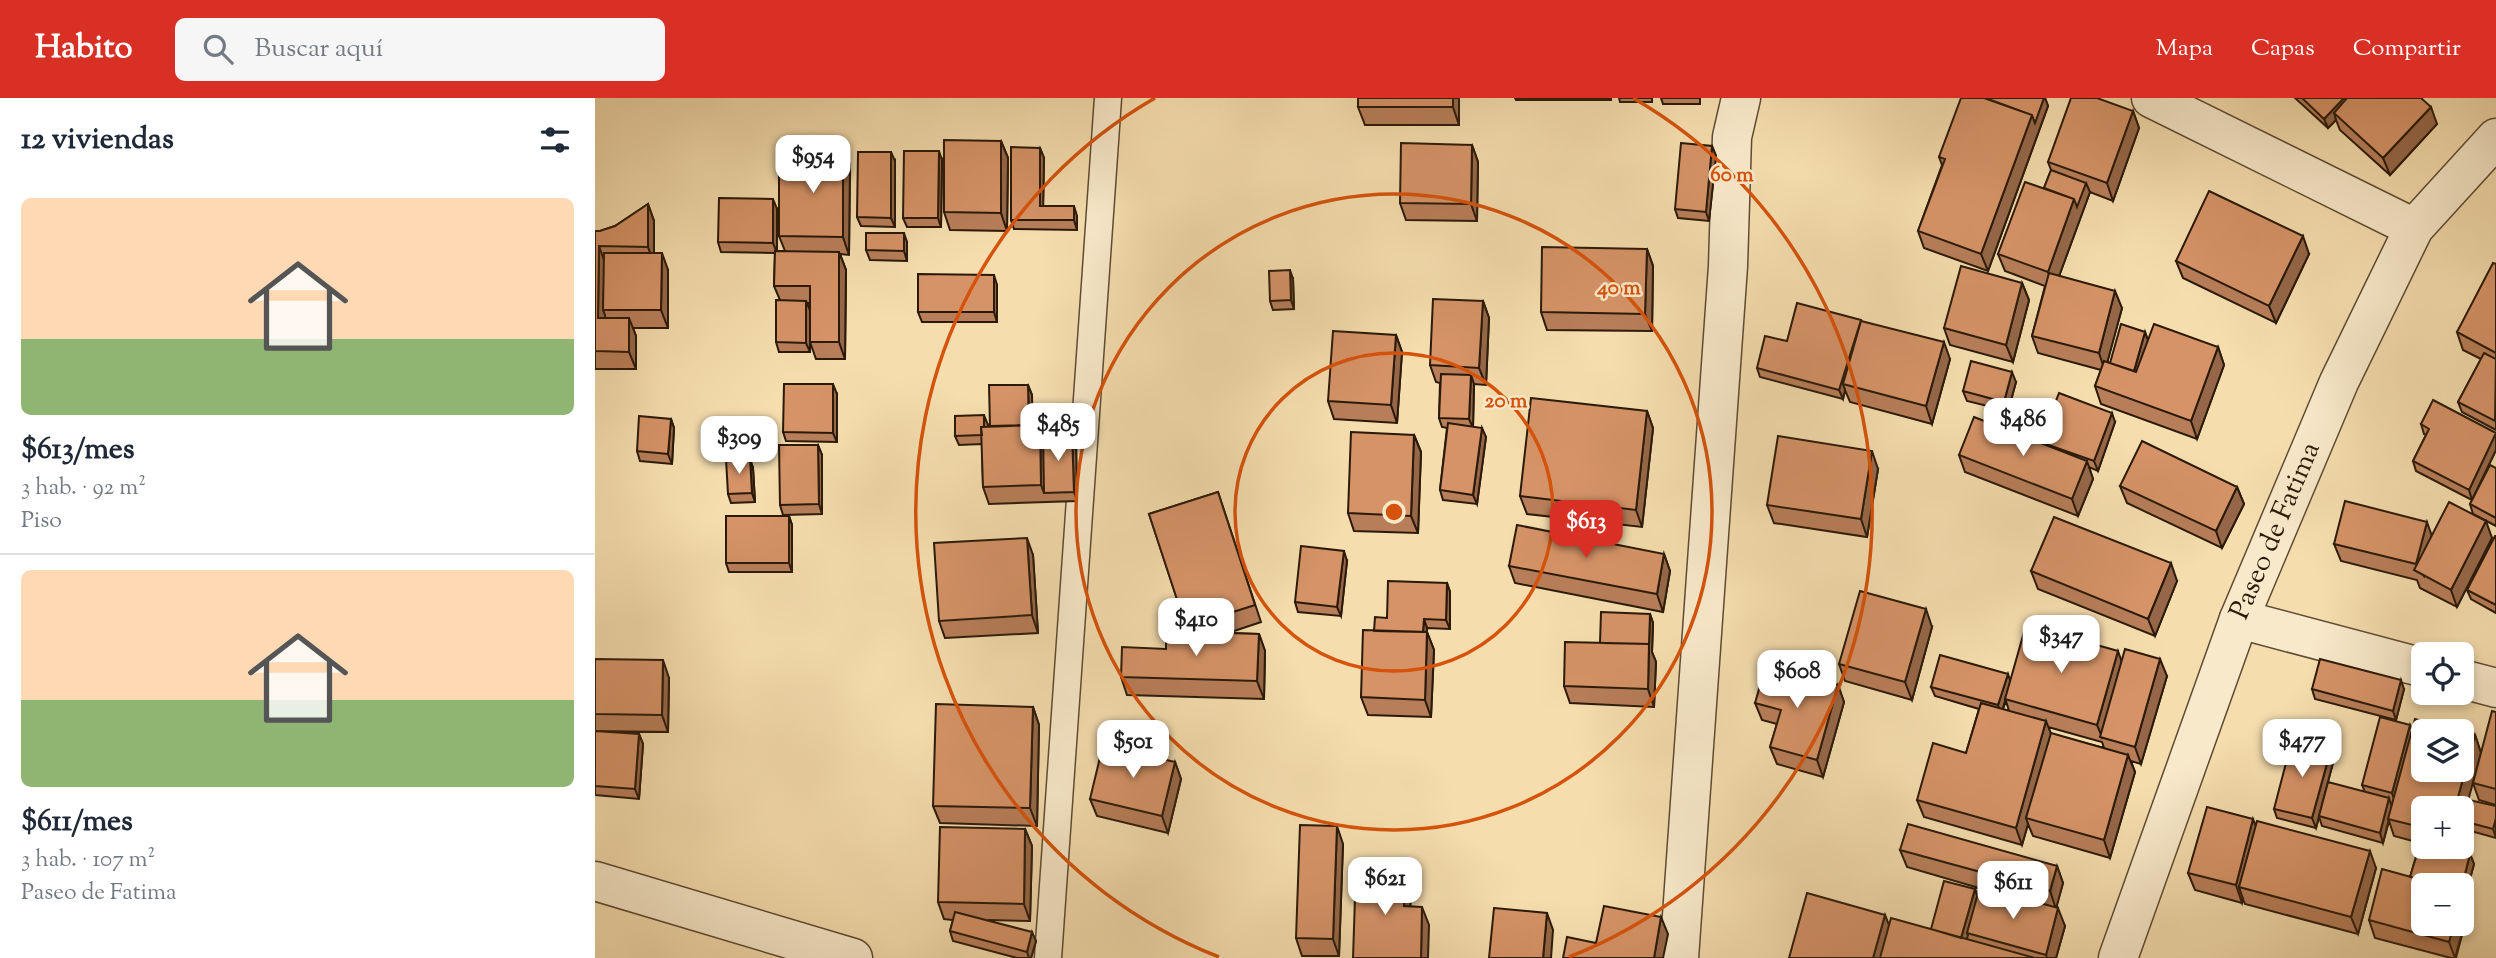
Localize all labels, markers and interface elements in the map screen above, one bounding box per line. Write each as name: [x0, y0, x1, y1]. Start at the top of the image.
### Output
search box: [175, 18, 665, 81]
text: Habito: [35, 25, 133, 73]
icon: search: [199, 30, 237, 68]
text: Buscar aquí: [255, 31, 383, 68]
text: Mapa: [2156, 32, 2213, 66]
text: Capas: [2251, 32, 2315, 66]
text: Compartir: [2353, 32, 2461, 66]
text: 12 viviendas: [21, 119, 174, 162]
icon: filters: [536, 121, 574, 159]
pin: $954: [772, 136, 854, 195]
text: $954: [791, 141, 835, 174]
text: 60 m: [1710, 161, 1754, 191]
icon: home: [235, 243, 361, 369]
text: 40 m: [1596, 274, 1641, 304]
text: 20 m: [1485, 387, 1528, 417]
pin: $486: [1982, 398, 2064, 458]
pin: $485: [1017, 404, 1099, 463]
text: $486: [2000, 404, 2046, 437]
text: $485: [1036, 409, 1080, 442]
pin: $309: [698, 416, 780, 476]
text: $309: [717, 422, 761, 455]
text: $613/mes: [21, 429, 135, 472]
street label: Paseo de Fatima: [2221, 436, 2331, 626]
text: 3 hab. · 92 m²: [21, 472, 146, 505]
centre of rings: [1382, 500, 1406, 524]
pin: $613: [1545, 500, 1627, 560]
text: Piso: [21, 505, 62, 538]
text: $613: [1566, 506, 1606, 539]
pin: $410: [1155, 598, 1237, 658]
text: $410: [1174, 604, 1218, 637]
icon: home: [235, 615, 361, 741]
pin: $347: [2020, 616, 2102, 675]
text: $347: [2039, 621, 2083, 654]
map controls: [2411, 642, 2474, 936]
button: locate: [2411, 642, 2474, 705]
pin: $608: [1756, 650, 1838, 710]
text: $608: [1773, 656, 1821, 689]
button: layers: [2411, 719, 2474, 782]
pin: $501: [1092, 720, 1174, 780]
pin: $477: [2261, 720, 2343, 779]
text: $477: [2279, 725, 2325, 758]
text: $501: [1113, 726, 1153, 759]
button: +: [2411, 796, 2474, 859]
text: $611/mes: [21, 801, 133, 844]
text: 3 hab. · 107 m²: [21, 844, 155, 877]
pin: $621: [1344, 858, 1426, 917]
pin: $611: [1972, 862, 2054, 921]
text: $621: [1364, 863, 1406, 896]
text: $611: [1993, 867, 2033, 900]
button: −: [2411, 873, 2474, 936]
text: Paseo de Fatima: [21, 877, 177, 910]

